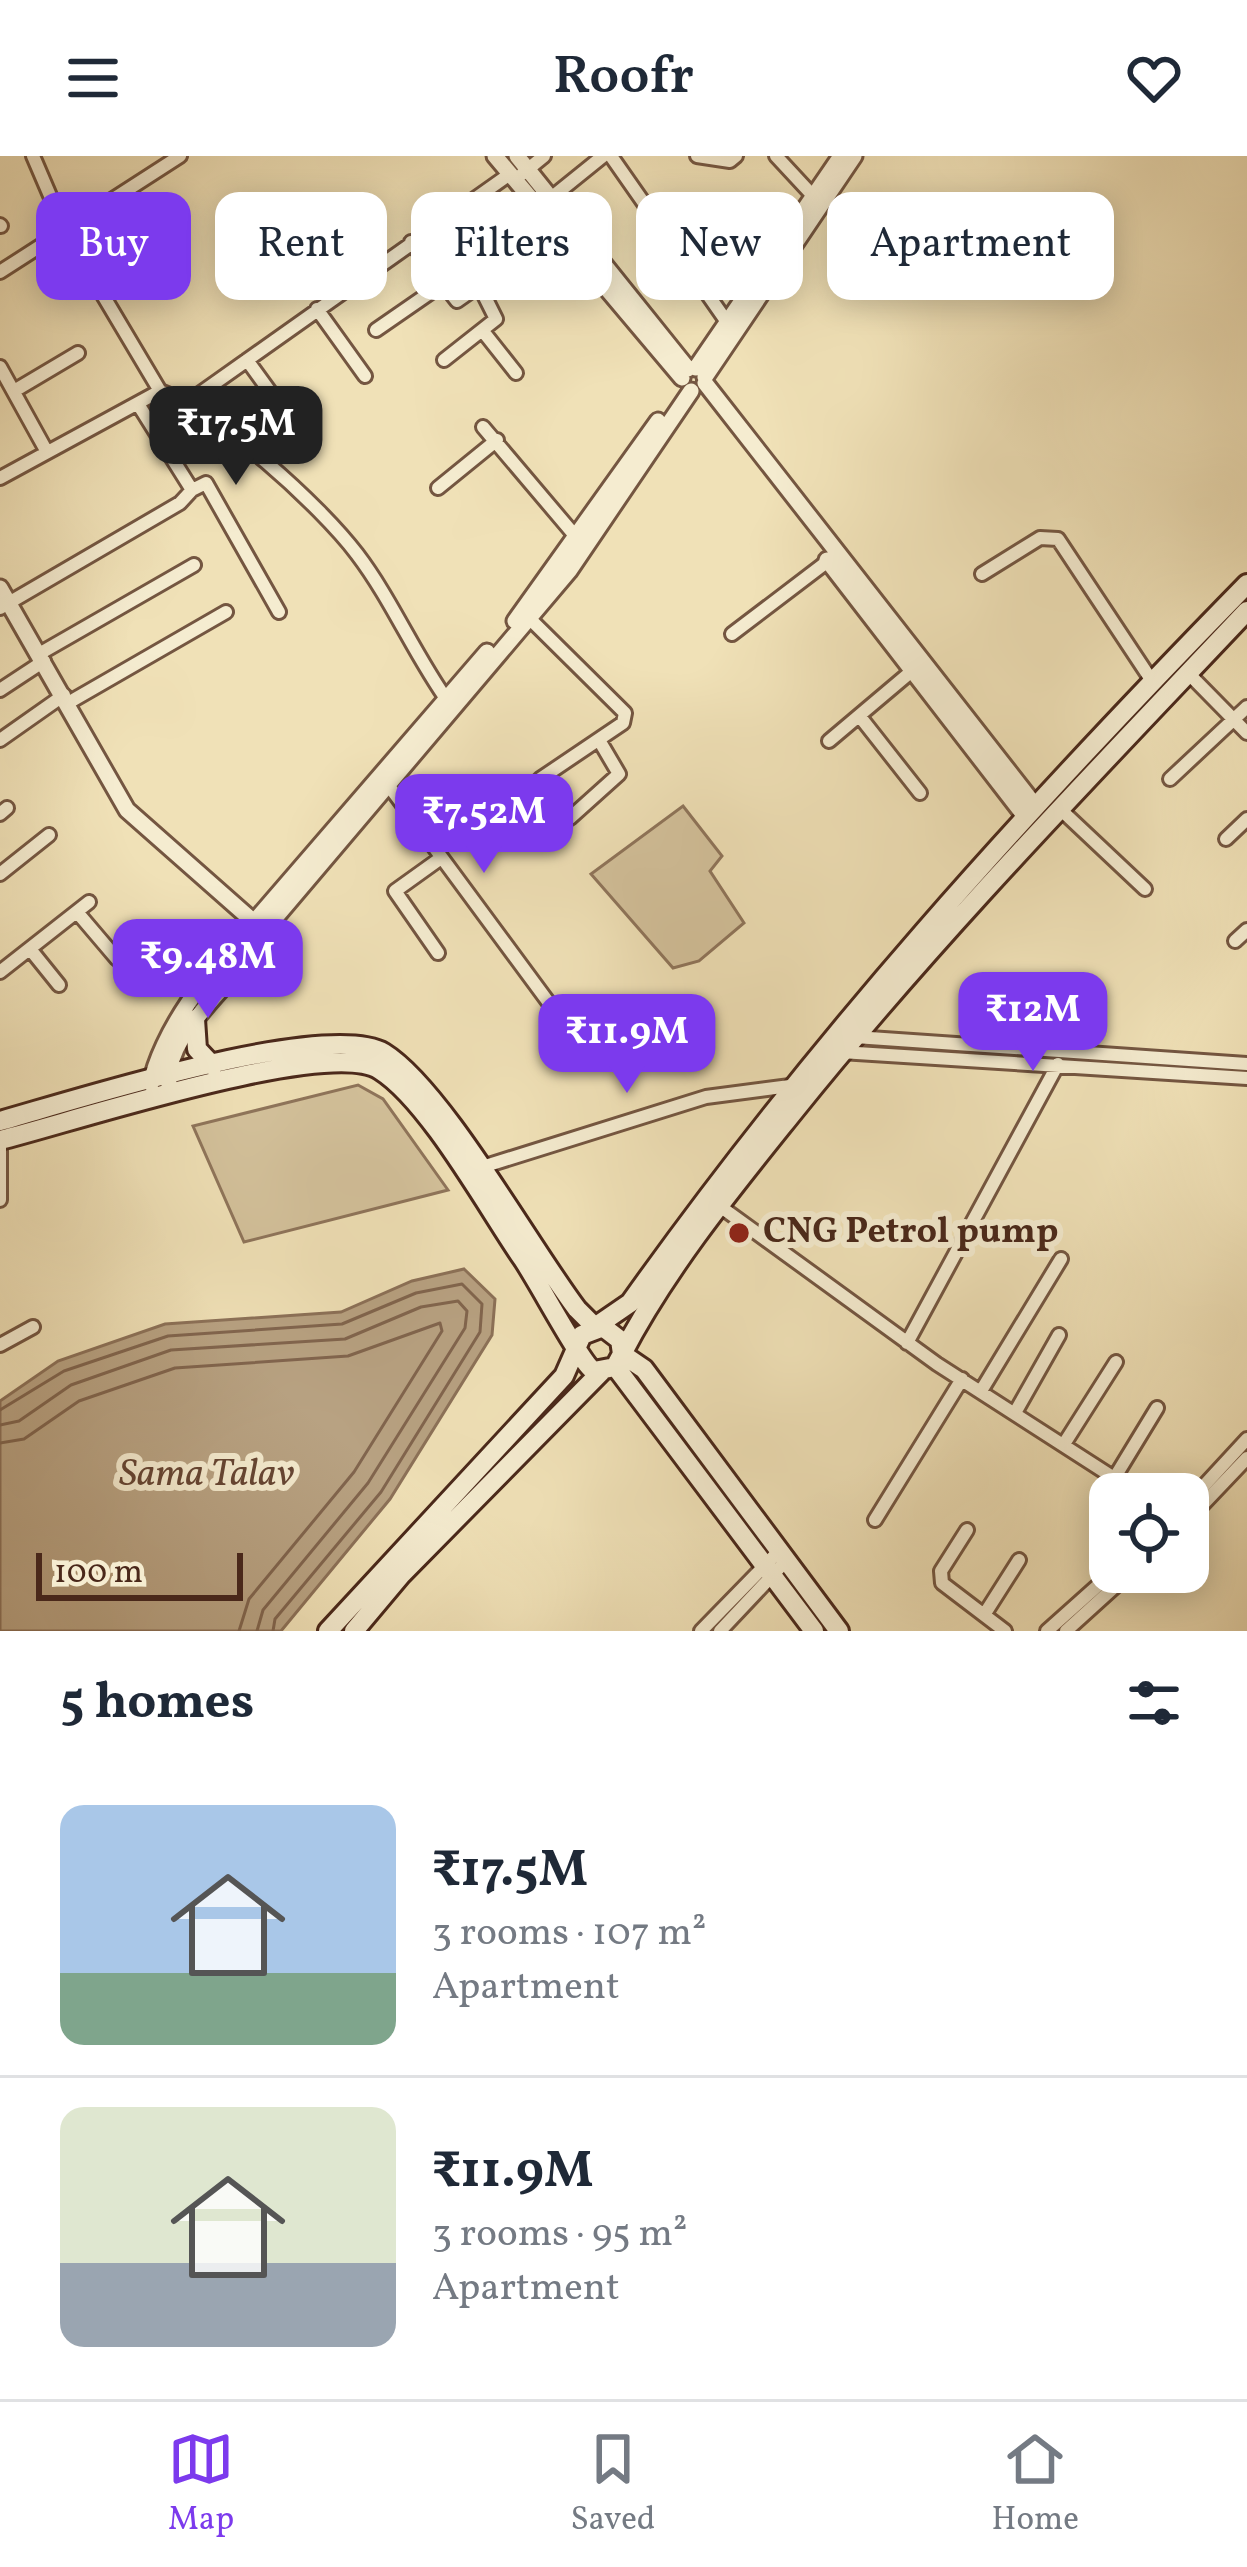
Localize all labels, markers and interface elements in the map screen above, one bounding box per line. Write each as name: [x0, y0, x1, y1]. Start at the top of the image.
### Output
text: Roofr: [553, 41, 694, 116]
icon: menu: [60, 45, 126, 111]
icon: heart: [1121, 45, 1187, 111]
chip: Buy: [36, 192, 191, 300]
chip: Rent: [215, 192, 387, 300]
chip: Filters: [411, 192, 612, 300]
chip: New: [636, 192, 803, 300]
chip: Apartment: [827, 192, 1114, 300]
pin: ₹17.5M: [138, 386, 334, 488]
text: ₹17.5M: [176, 398, 296, 452]
pin: ₹7.52M: [386, 774, 582, 876]
text: ₹7.52M: [422, 786, 546, 840]
pin: ₹9.48M: [110, 919, 306, 1021]
text: ₹9.48M: [140, 931, 276, 985]
pin: ₹12M: [962, 972, 1104, 1074]
text: ₹12M: [985, 984, 1081, 1038]
pin: ₹11.9M: [529, 994, 725, 1096]
text: ₹11.9M: [565, 1006, 689, 1060]
place label: CNG Petrol pump: [763, 1208, 1059, 1258]
marker: CNG Petrol pump: [726, 1220, 752, 1246]
water label: Sama Talav: [119, 1448, 295, 1502]
map controls: [1089, 1473, 1209, 1593]
button: locate: [1089, 1473, 1209, 1593]
scale bar: [36, 1547, 243, 1600]
text: 100 m: [54, 1551, 143, 1597]
text: 5 homes: [60, 1668, 254, 1739]
icon: filters: [1121, 1670, 1187, 1736]
text: ₹17.5M: [432, 1836, 588, 1907]
icon: home: [156, 1853, 300, 1997]
text: 3 rooms · 107 m²: [432, 1907, 706, 1961]
text: Apartment: [432, 1961, 620, 2015]
text: ₹11.9M: [432, 2137, 593, 2208]
icon: home: [156, 2155, 300, 2299]
text: 3 rooms · 95 m²: [432, 2208, 687, 2262]
text: Apartment: [432, 2262, 620, 2316]
tab: Map: [168, 2426, 234, 2544]
tab: Saved: [570, 2426, 655, 2544]
tab: Home: [992, 2426, 1079, 2544]

